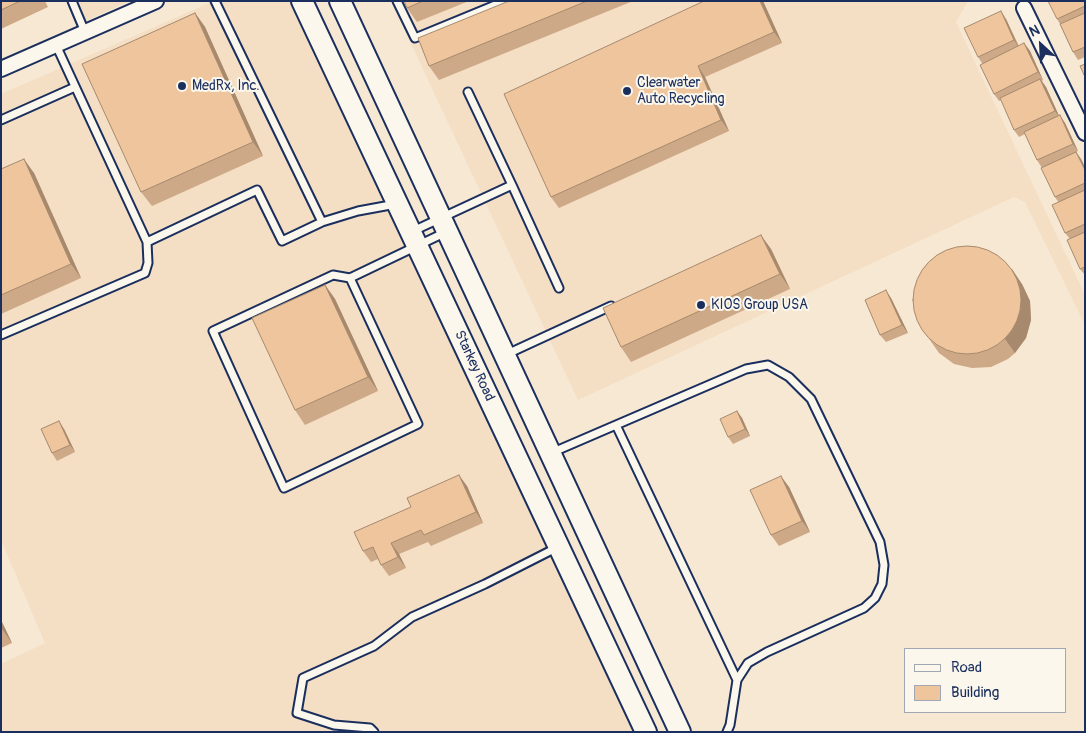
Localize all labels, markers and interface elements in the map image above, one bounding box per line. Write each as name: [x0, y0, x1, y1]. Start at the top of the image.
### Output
north arrow: [1016, 20, 1066, 70]
text: N: [1027, 21, 1042, 41]
place label: Clearwater Auto Recycling: [637, 75, 725, 108]
place label: MedRx, Inc.: [192, 78, 260, 94]
marker: MedRx, Inc.: [176, 80, 188, 92]
marker: Clearwater Auto Recycling: [621, 85, 633, 97]
place label: KIOS Group USA: [711, 297, 808, 313]
marker: KIOS Group USA: [695, 299, 707, 311]
street label: Starkey Road: [450, 328, 498, 404]
legend: [904, 648, 1066, 713]
text: Road: [951, 658, 982, 677]
text: Building: [951, 683, 999, 702]

